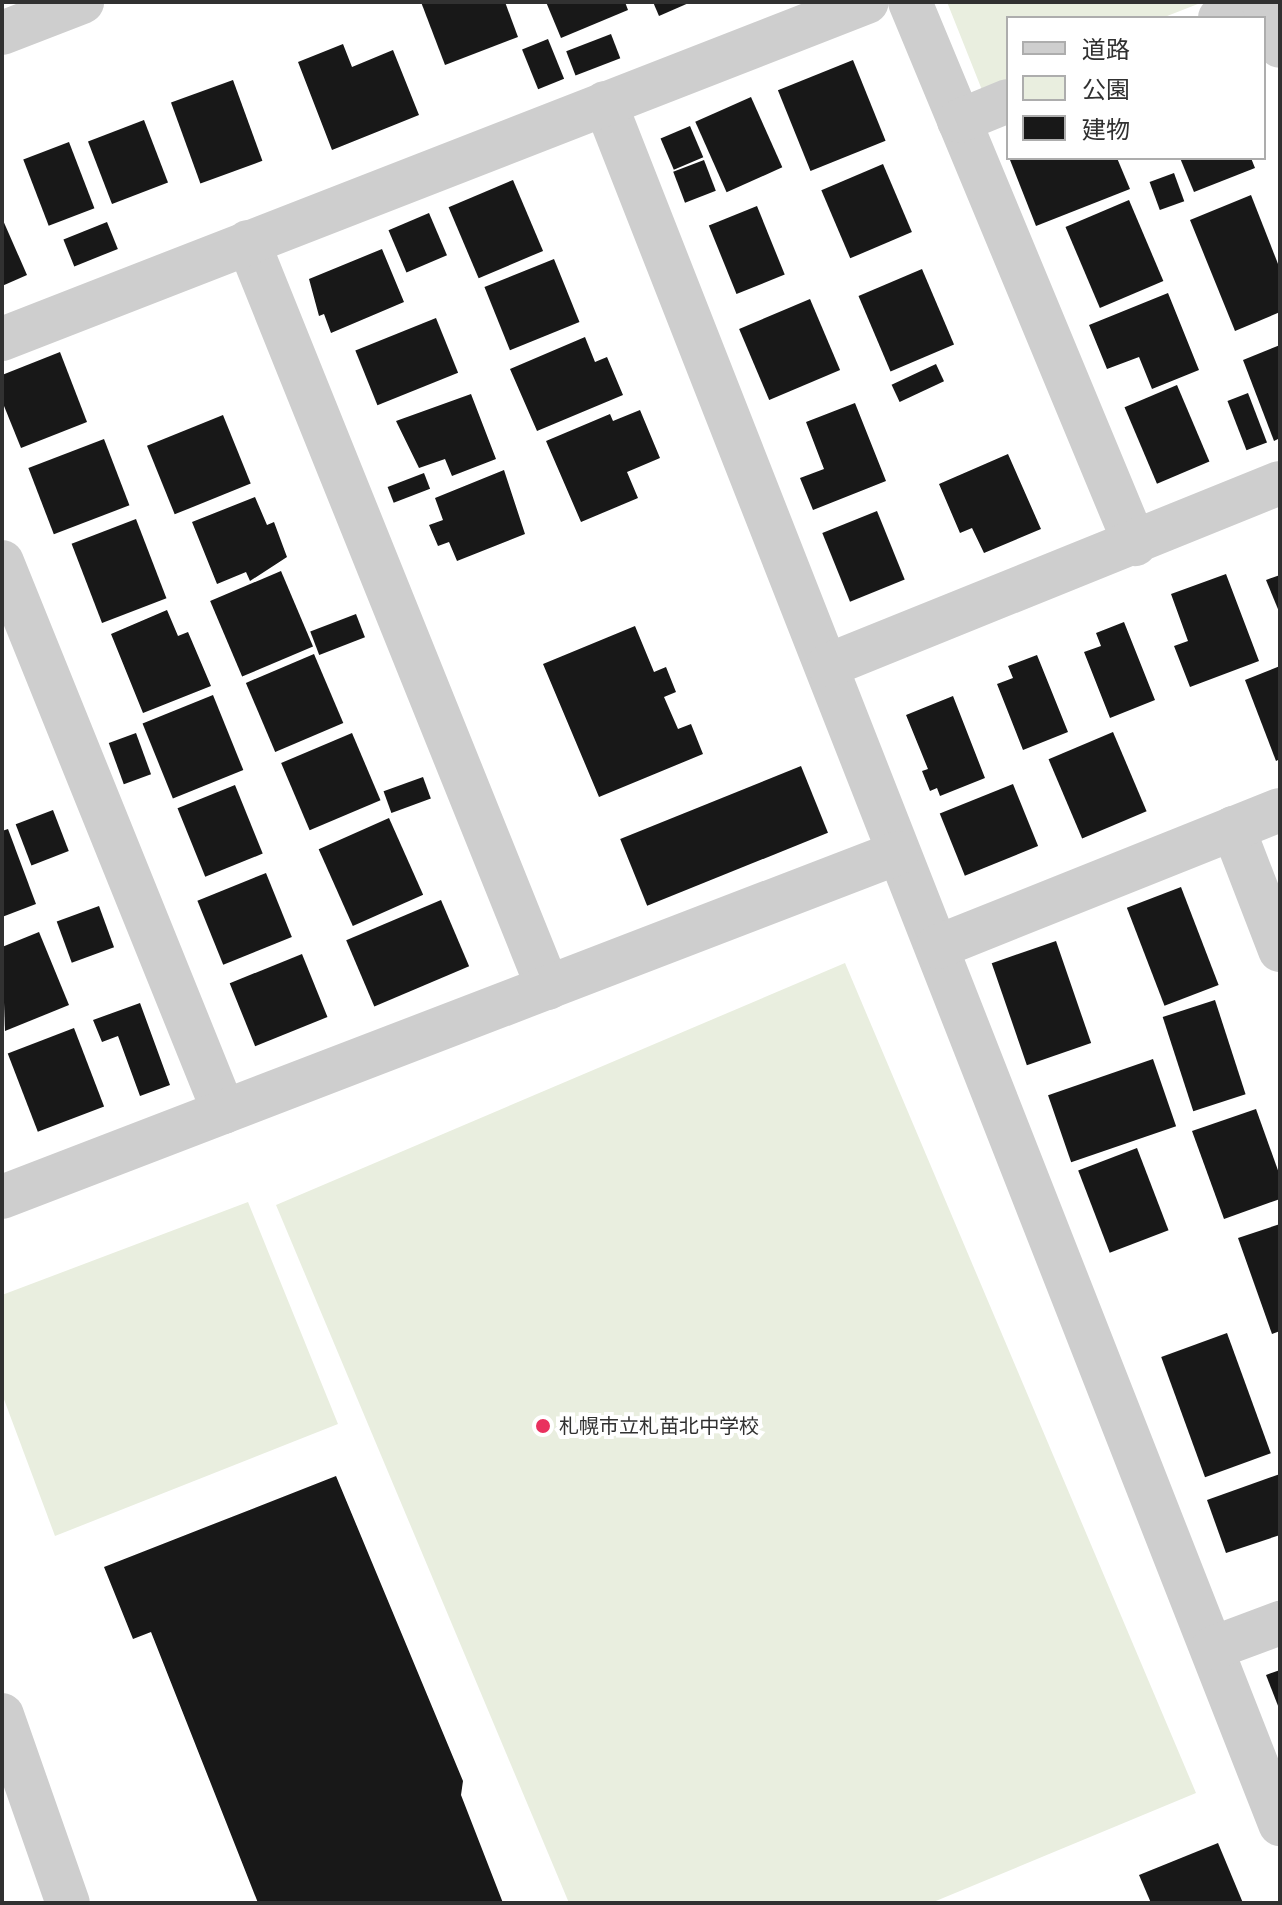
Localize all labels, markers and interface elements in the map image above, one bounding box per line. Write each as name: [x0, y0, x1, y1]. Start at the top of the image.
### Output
legend: [1006, 16, 1266, 160]
text: 道路: [1082, 34, 1130, 66]
text: 公園: [1082, 74, 1130, 106]
text: 建物: [1082, 114, 1130, 146]
place label: 札幌市立札苗北中学校: [559, 1414, 759, 1438]
marker: 札幌市立札苗北中学校: [534, 1417, 552, 1435]

